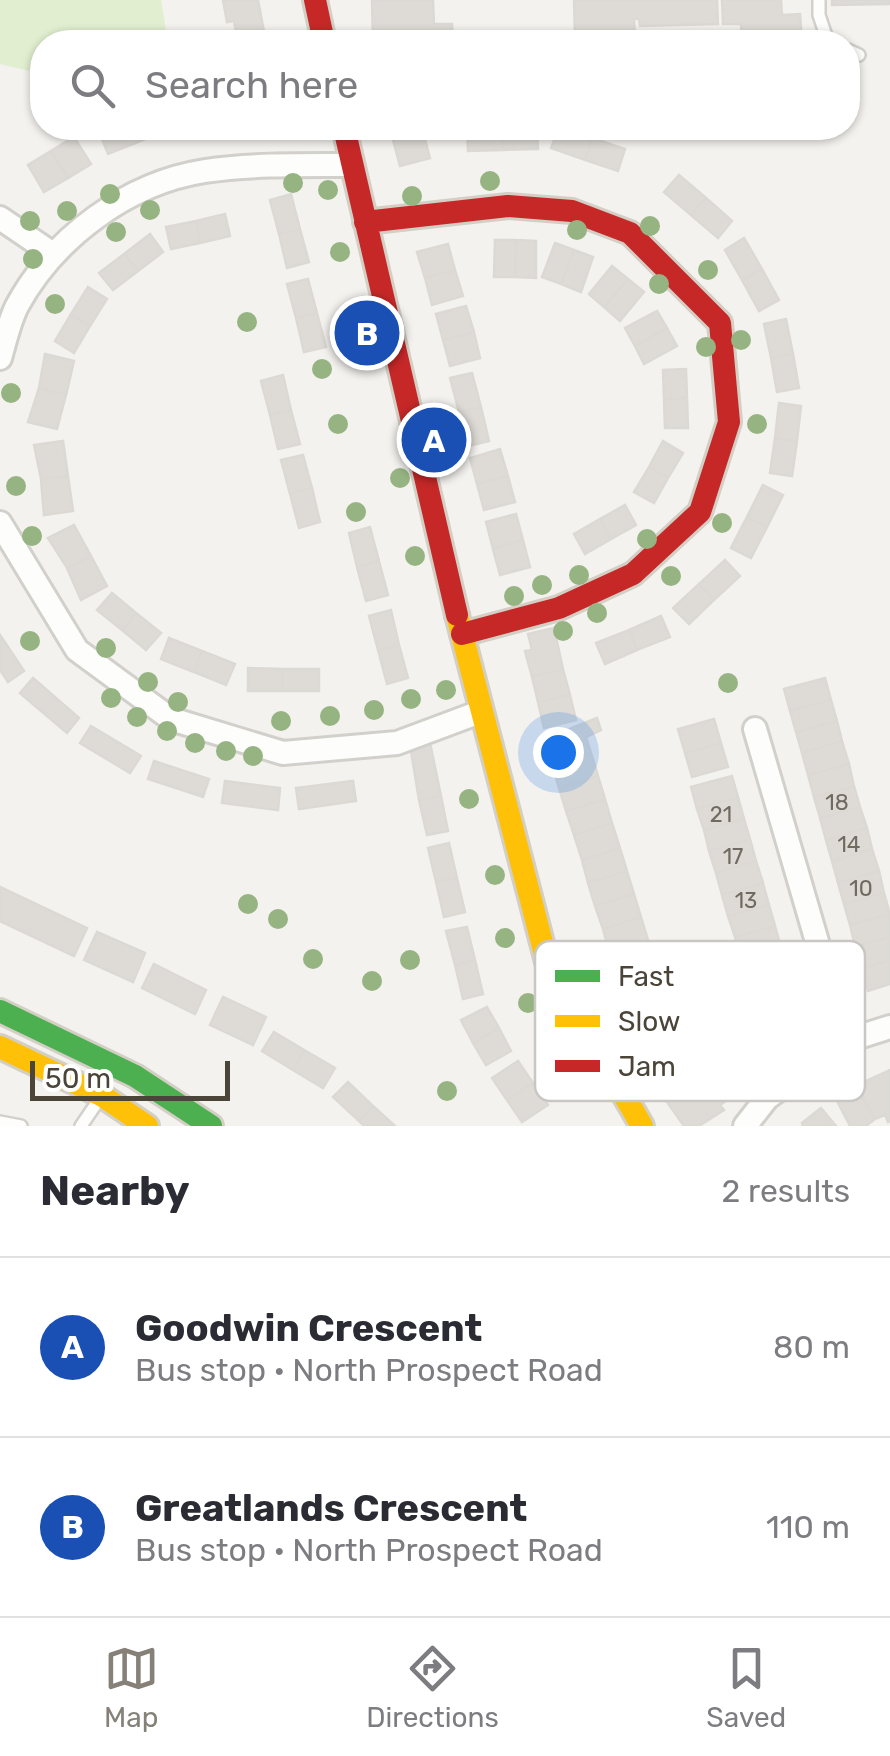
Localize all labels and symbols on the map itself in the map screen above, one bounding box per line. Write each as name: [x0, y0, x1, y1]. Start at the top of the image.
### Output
pin: B: [334, 296, 400, 370]
pin: A: [402, 402, 466, 478]
your location: [533, 727, 584, 778]
house number: 18: [825, 789, 849, 816]
house number: 21: [710, 801, 732, 828]
house number: 14: [837, 831, 861, 858]
house number: 17: [723, 843, 743, 870]
house number: 10: [849, 875, 873, 902]
house number: 13: [735, 887, 757, 914]
legend: [535, 941, 865, 1101]
text: Fast: [618, 960, 674, 993]
text: Slow: [618, 1005, 680, 1038]
text: Jam: [618, 1050, 676, 1083]
scale bar: [30, 1056, 230, 1100]

